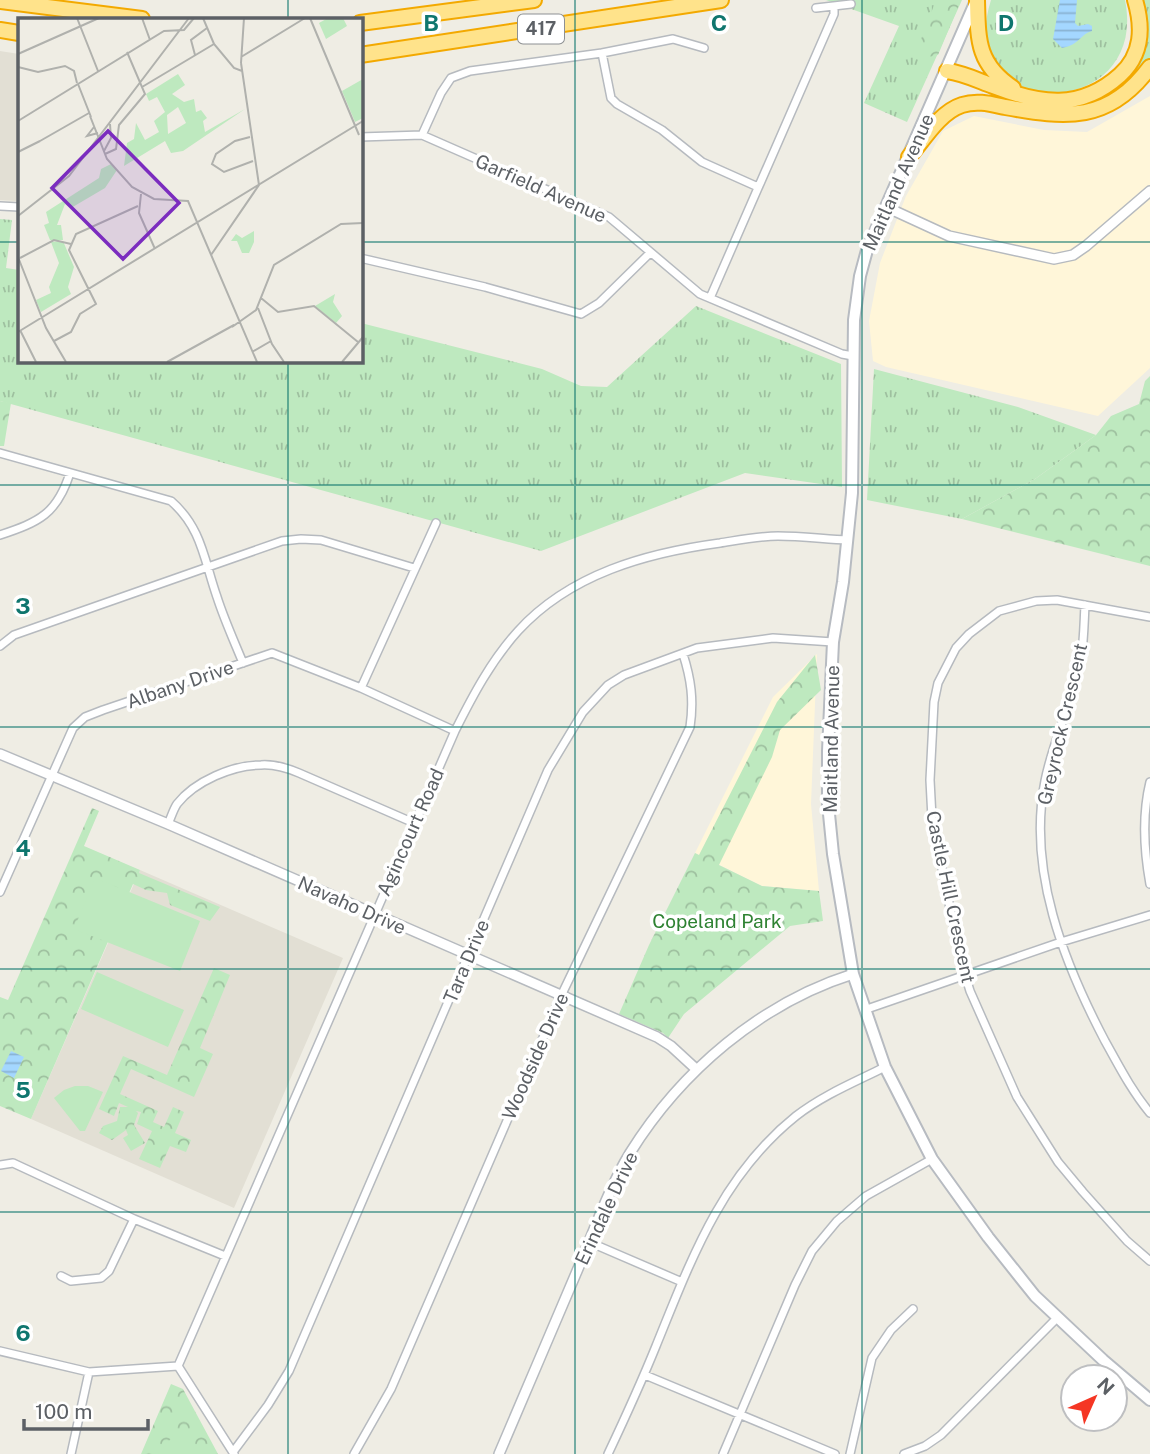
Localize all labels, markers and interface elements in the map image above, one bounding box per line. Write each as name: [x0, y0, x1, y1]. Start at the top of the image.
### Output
text: B: [423, 9, 439, 36]
text: C: [711, 9, 727, 36]
text: D: [998, 9, 1014, 36]
road number: 417: [518, 15, 564, 44]
inset map: [18, 18, 362, 362]
street label: Maitland Avenue: [858, 110, 938, 254]
street label: Garfield Avenue: [472, 149, 610, 227]
text: 3: [15, 592, 31, 619]
street label: Greyrock Crescent: [1033, 641, 1091, 807]
street label: Albany Drive: [124, 655, 236, 713]
street label: Maitland Avenue: [819, 665, 843, 813]
street label: Agincourt Road: [372, 765, 448, 899]
street label: Castle Hill Crescent: [922, 809, 980, 985]
text: 4: [15, 834, 31, 861]
street label: Navaho Drive: [295, 871, 409, 939]
park label: Copeland Park: [652, 910, 782, 932]
street label: Tara Drive: [439, 916, 493, 1006]
street label: Woodside Drive: [497, 989, 573, 1123]
text: 5: [15, 1076, 31, 1103]
street label: Erindale Drive: [570, 1148, 642, 1268]
text: 6: [15, 1319, 31, 1346]
north arrow: [1059, 1363, 1129, 1433]
text: N: [1093, 1373, 1119, 1399]
scale bar: [24, 1388, 149, 1432]
text: 100 m: [35, 1399, 92, 1424]

